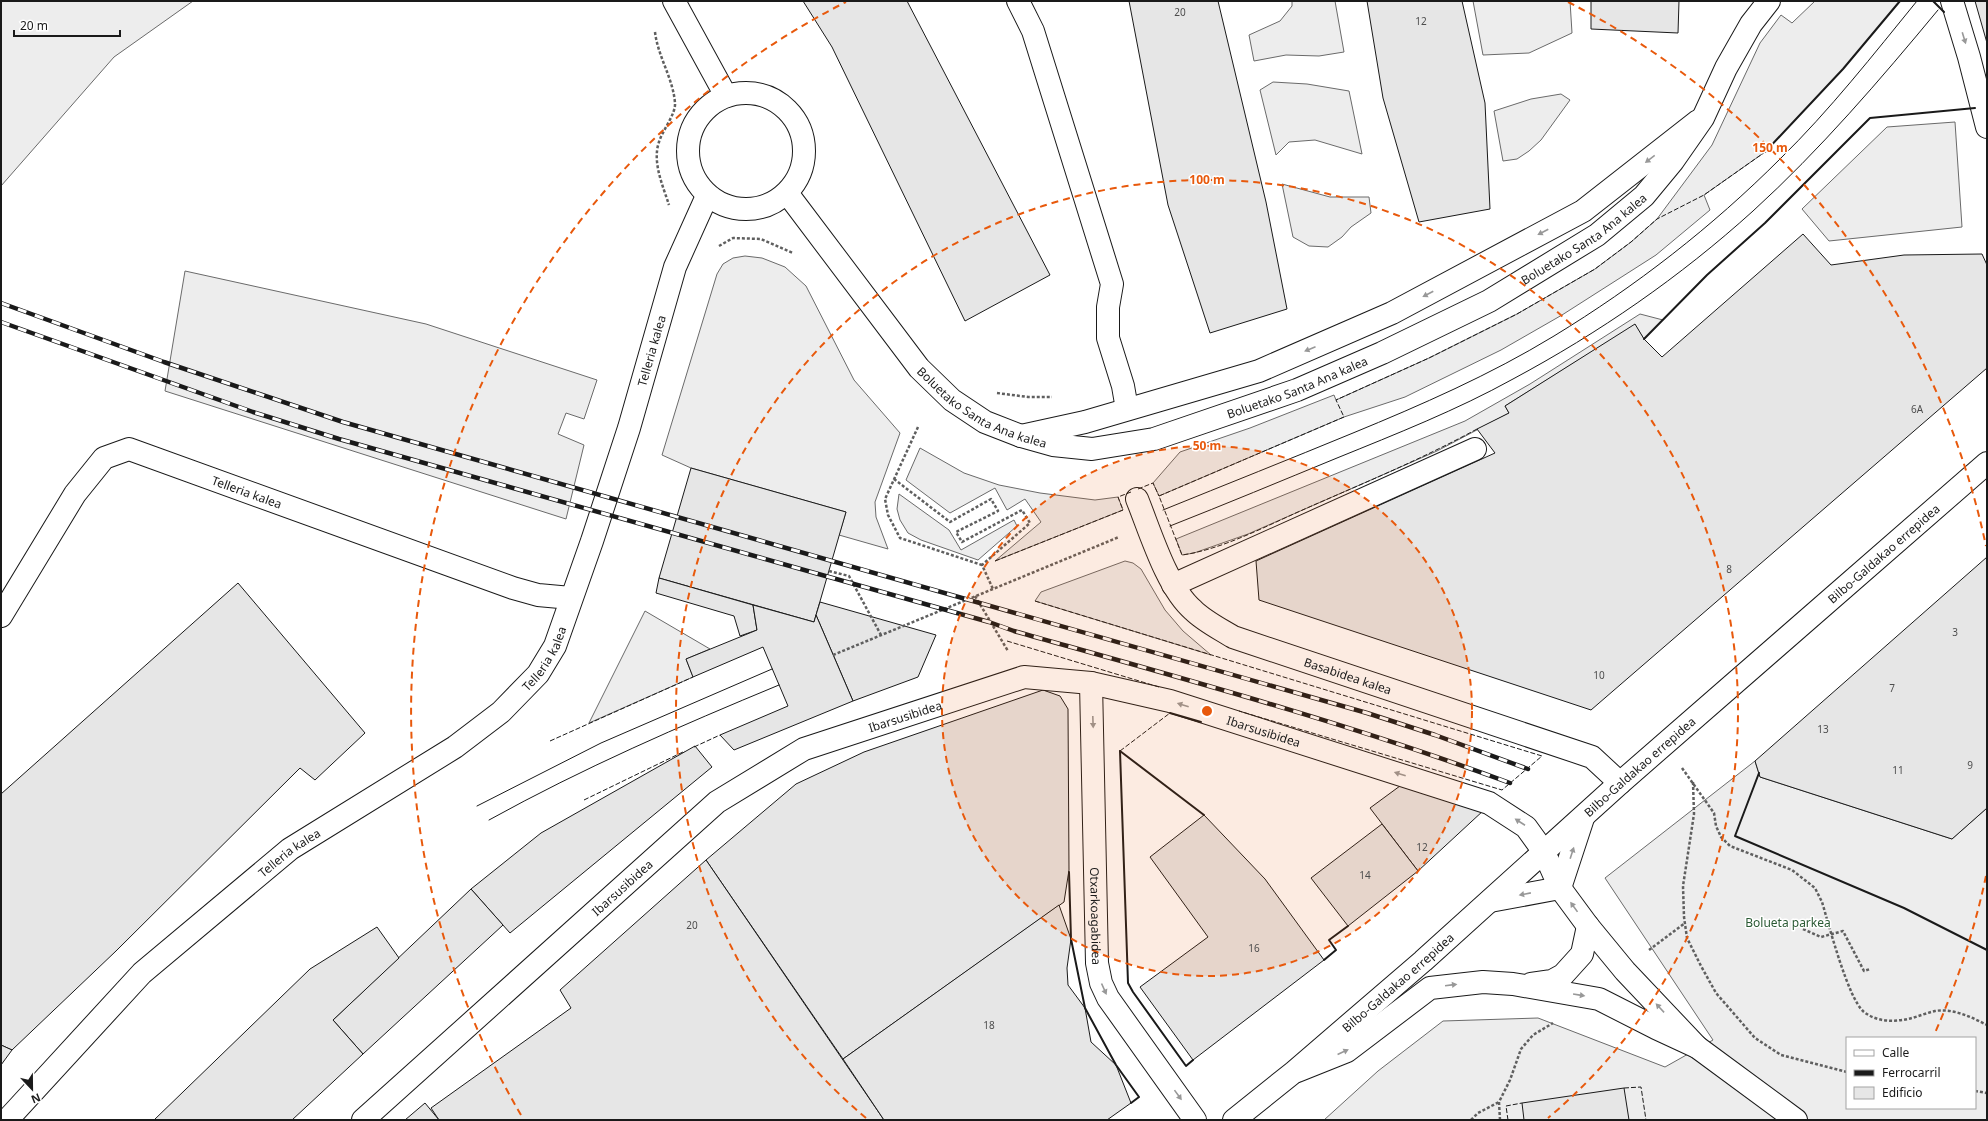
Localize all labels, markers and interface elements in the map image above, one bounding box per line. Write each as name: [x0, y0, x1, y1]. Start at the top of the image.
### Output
house number: 20: [1174, 5, 1186, 19]
scale bar: [14, 12, 120, 38]
house number: 12: [1415, 14, 1427, 28]
text: 20 m: [20, 17, 48, 34]
one-way arrow: [1961, 33, 1967, 45]
text: 150 m: [1752, 139, 1788, 156]
one-way arrow: [1644, 155, 1655, 163]
text: 100 m: [1189, 171, 1225, 188]
street label: Boluetako Santa Ana kalea: [1517, 189, 1650, 288]
one-way arrow: [1537, 229, 1549, 236]
one-way arrow: [1422, 290, 1434, 297]
street label: Telleria kalea: [633, 313, 669, 388]
one-way arrow: [1304, 346, 1316, 352]
street label: Boluetako Santa Ana kalea: [1224, 352, 1370, 422]
street label: Boluetako Santa Ana kalea: [914, 362, 1049, 451]
house number: 6A: [1911, 402, 1924, 416]
text: 50 m: [1193, 437, 1221, 454]
street label: Telleria kalea: [210, 471, 284, 512]
street label: Bilbo-Galdakao errepidea: [1824, 500, 1943, 607]
house number: 8: [1726, 562, 1732, 576]
street label: Telleria kalea: [518, 624, 570, 694]
house number: 3: [1952, 625, 1958, 639]
street label: Basabidea kalea: [1302, 653, 1394, 698]
house number: 10: [1593, 668, 1605, 682]
house number: 7: [1889, 681, 1895, 695]
street label: Ibarsusibidea: [866, 696, 944, 736]
one-way arrow: [1176, 701, 1188, 707]
centre of rings: [1200, 704, 1214, 718]
street label: Ibarsusibidea: [1225, 711, 1303, 751]
street label: Bilbo-Galdakao errepidea: [1580, 713, 1699, 820]
one-way arrow: [1089, 716, 1096, 728]
house number: 13: [1817, 722, 1829, 736]
house number: 9: [1967, 758, 1973, 772]
house number: 11: [1892, 763, 1904, 777]
one-way arrow: [1393, 771, 1405, 777]
one-way arrow: [1514, 819, 1525, 826]
street label: Telleria kalea: [254, 824, 323, 881]
house number: 12: [1416, 840, 1428, 854]
one-way arrow: [1569, 846, 1575, 858]
street label: Ibarsusibidea: [588, 856, 656, 919]
street label: Otxarkoagabidea: [1086, 867, 1106, 965]
house number: 14: [1359, 868, 1371, 882]
one-way arrow: [1519, 891, 1531, 897]
one-way arrow: [1570, 901, 1578, 912]
park label: Bolueta parkea: [1745, 914, 1831, 931]
house number: 20: [686, 918, 698, 932]
street label: Bilbo-Galdakao errepidea: [1338, 929, 1457, 1036]
house number: 16: [1248, 941, 1260, 955]
one-way arrow: [1445, 982, 1457, 989]
one-way arrow: [1101, 983, 1107, 994]
one-way arrow: [1573, 992, 1585, 998]
one-way arrow: [1655, 1003, 1665, 1013]
house number: 18: [983, 1018, 995, 1032]
legend: [1846, 1037, 1976, 1109]
text: Calle: [1882, 1044, 1910, 1061]
one-way arrow: [1337, 1049, 1349, 1056]
text: Ferrocarril: [1882, 1064, 1941, 1081]
north arrow: [12, 1069, 52, 1109]
text: Edificio: [1882, 1084, 1923, 1101]
text: N: [29, 1090, 43, 1107]
one-way arrow: [1174, 1090, 1182, 1101]

